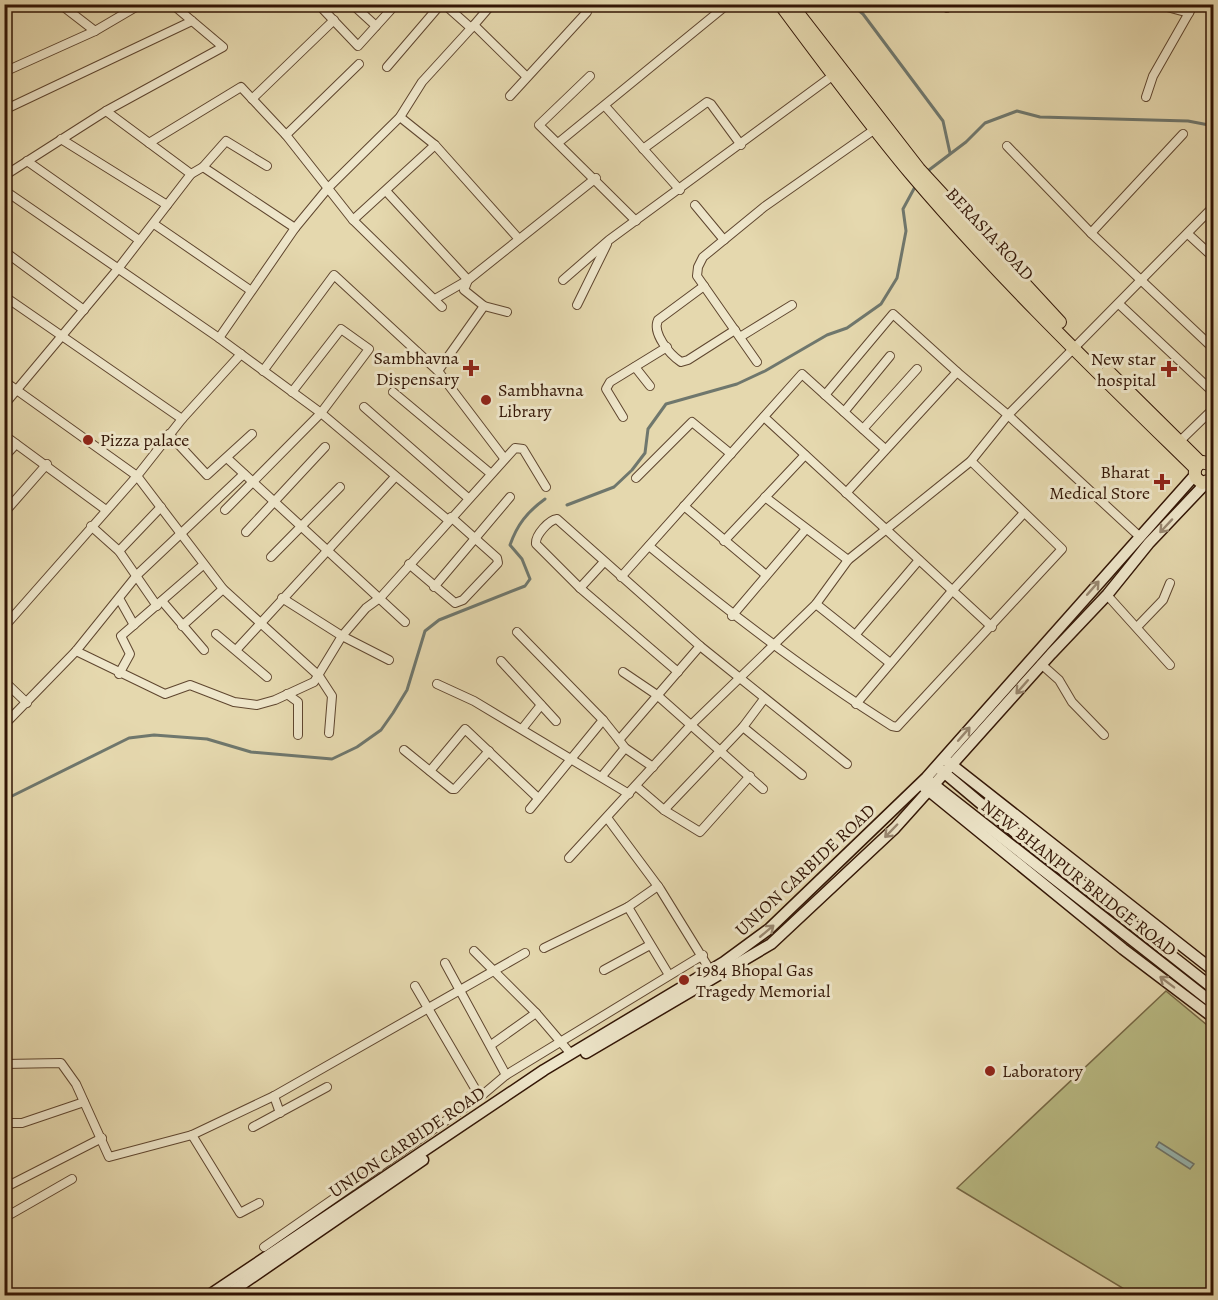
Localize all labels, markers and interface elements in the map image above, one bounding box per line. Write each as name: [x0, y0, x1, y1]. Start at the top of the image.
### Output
street label: BERASIA ROAD: [941, 182, 1039, 286]
place label: Sambhavna Dispensary: [373, 346, 460, 391]
place label: New star hospital: [1091, 347, 1157, 392]
marker: New star hospital: [1160, 360, 1178, 378]
marker: Sambhavna Dispensary: [464, 361, 478, 375]
place label: Sambhavna Library: [498, 378, 584, 423]
marker: Sambhavna Library: [479, 393, 493, 407]
place label: Pizza palace: [100, 428, 189, 452]
marker: Pizza palace: [81, 433, 95, 447]
place label: Bharat Medical Store: [1049, 460, 1150, 505]
marker: Bharat Medical Store: [1155, 475, 1169, 489]
one-way arrow: [1158, 518, 1173, 533]
one-way arrow: [1086, 581, 1100, 596]
one-way arrow: [1015, 679, 1029, 694]
one-way arrow: [957, 727, 971, 742]
street label: NEW BHANPUR BRIDGE ROAD: [976, 794, 1182, 962]
street label: UNION CARBIDE ROAD: [730, 799, 880, 941]
one-way arrow: [884, 824, 898, 839]
one-way arrow: [759, 924, 775, 937]
place label: 1984 Bhopal Gas Tragedy Memorial: [696, 958, 831, 1003]
marker: 1984 Bhopal Gas Tragedy Memorial: [677, 973, 691, 987]
one-way arrow: [1160, 976, 1176, 989]
place label: Laboratory: [1002, 1059, 1084, 1083]
marker: Laboratory: [983, 1064, 997, 1078]
street label: UNION CARBIDE ROAD: [324, 1081, 490, 1203]

